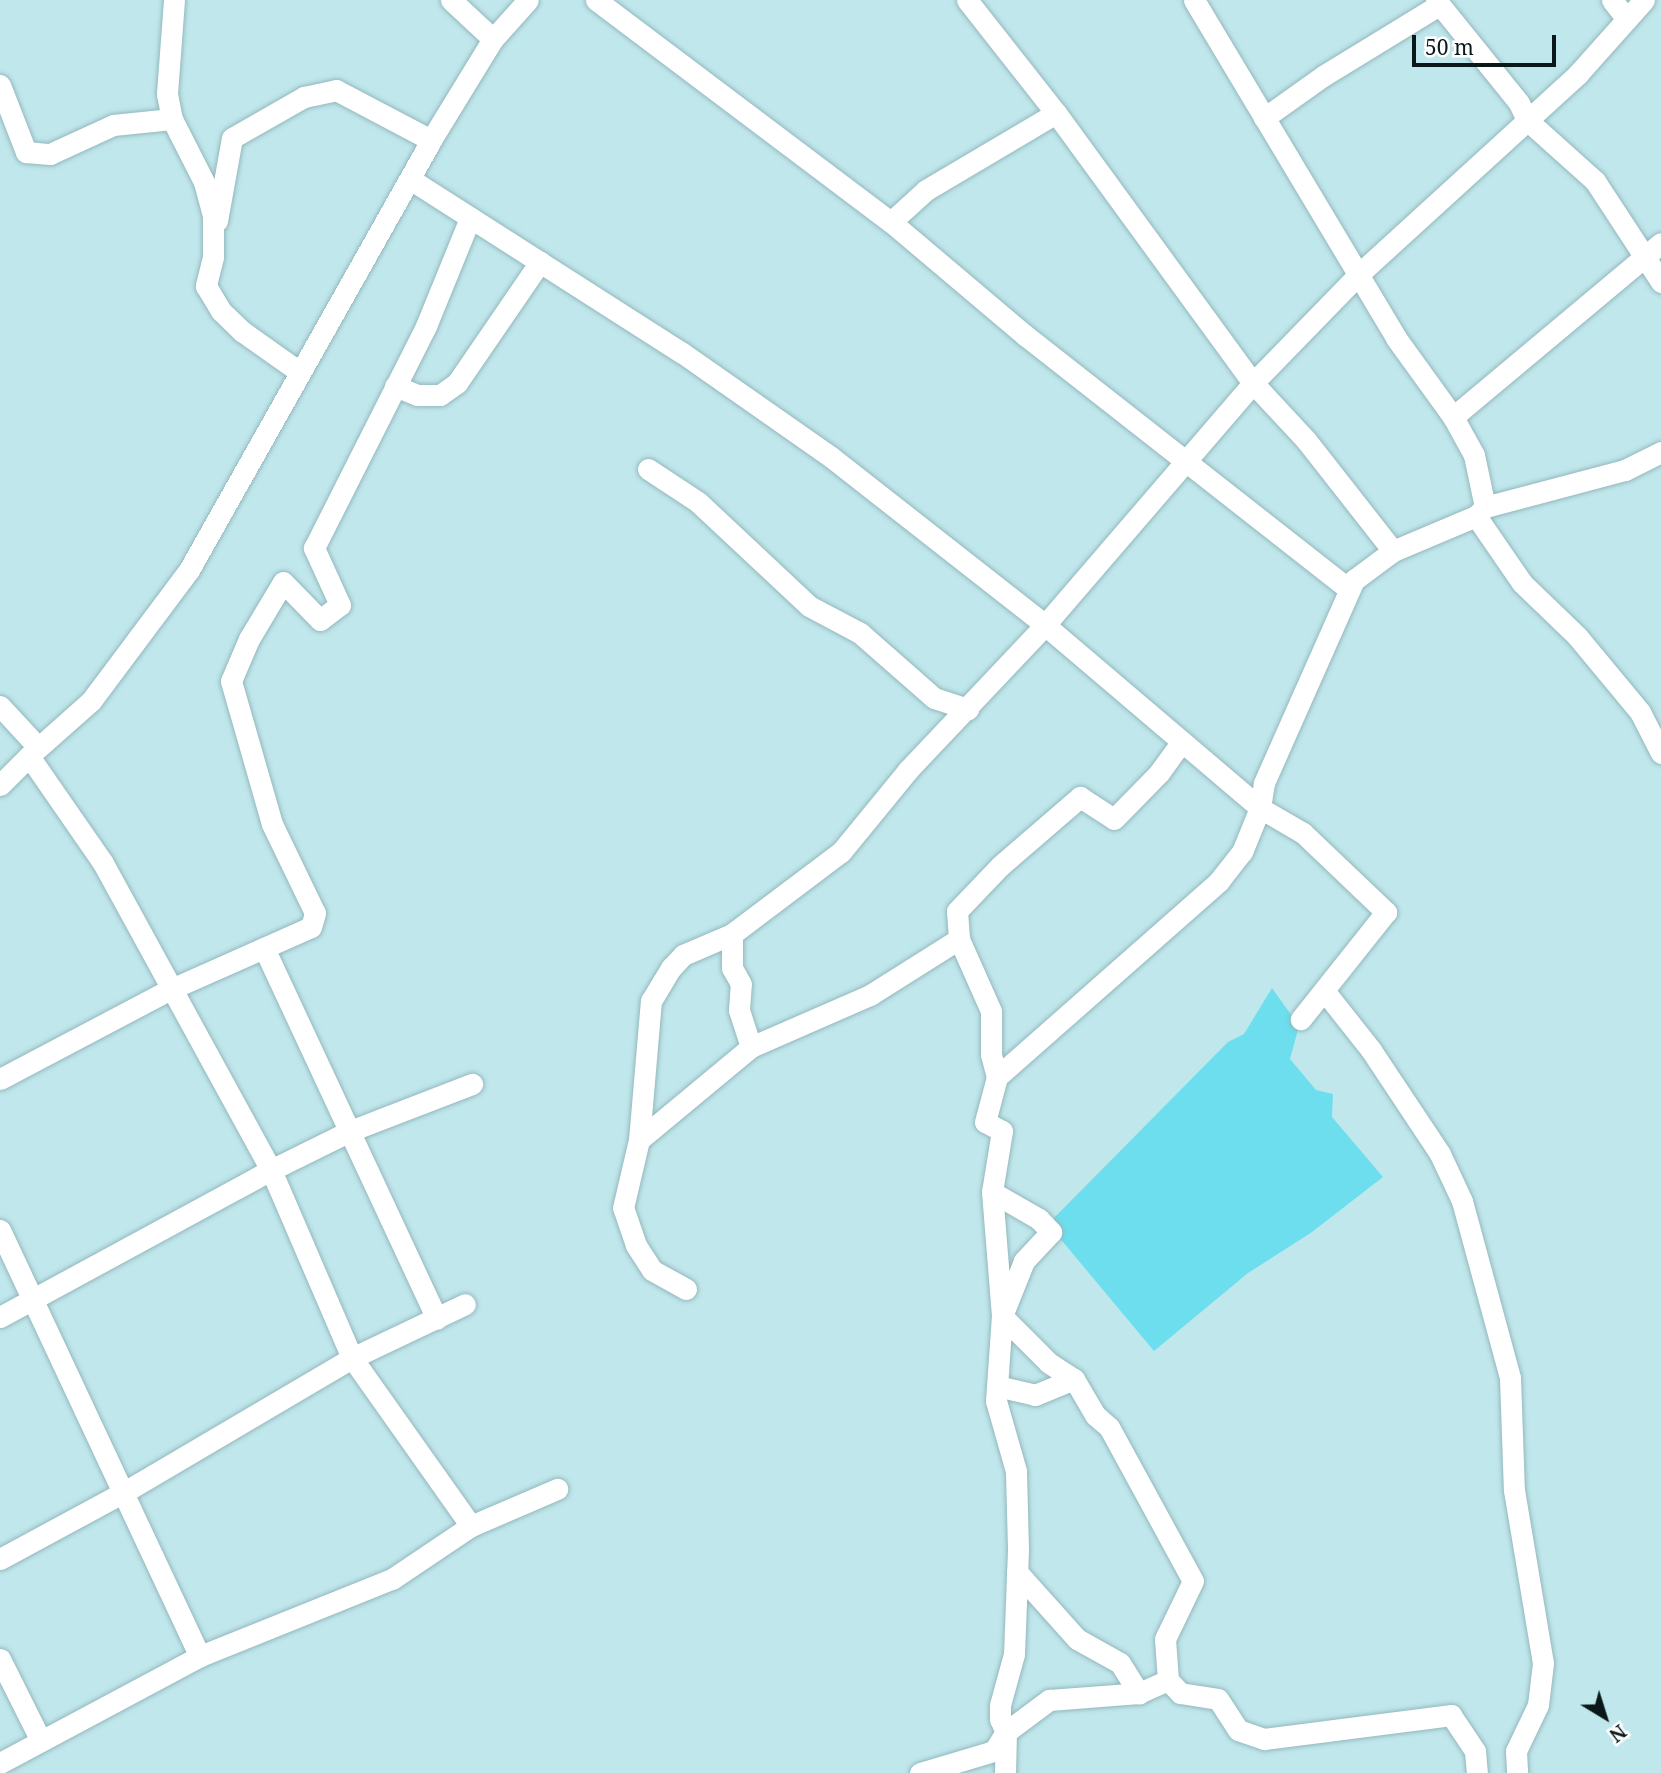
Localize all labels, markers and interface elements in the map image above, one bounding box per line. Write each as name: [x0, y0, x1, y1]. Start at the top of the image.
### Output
scale bar: [1416, 21, 1560, 65]
text: 50 m: [1425, 33, 1474, 61]
north arrow: [1570, 1682, 1640, 1752]
text: N: [1604, 1719, 1632, 1748]

